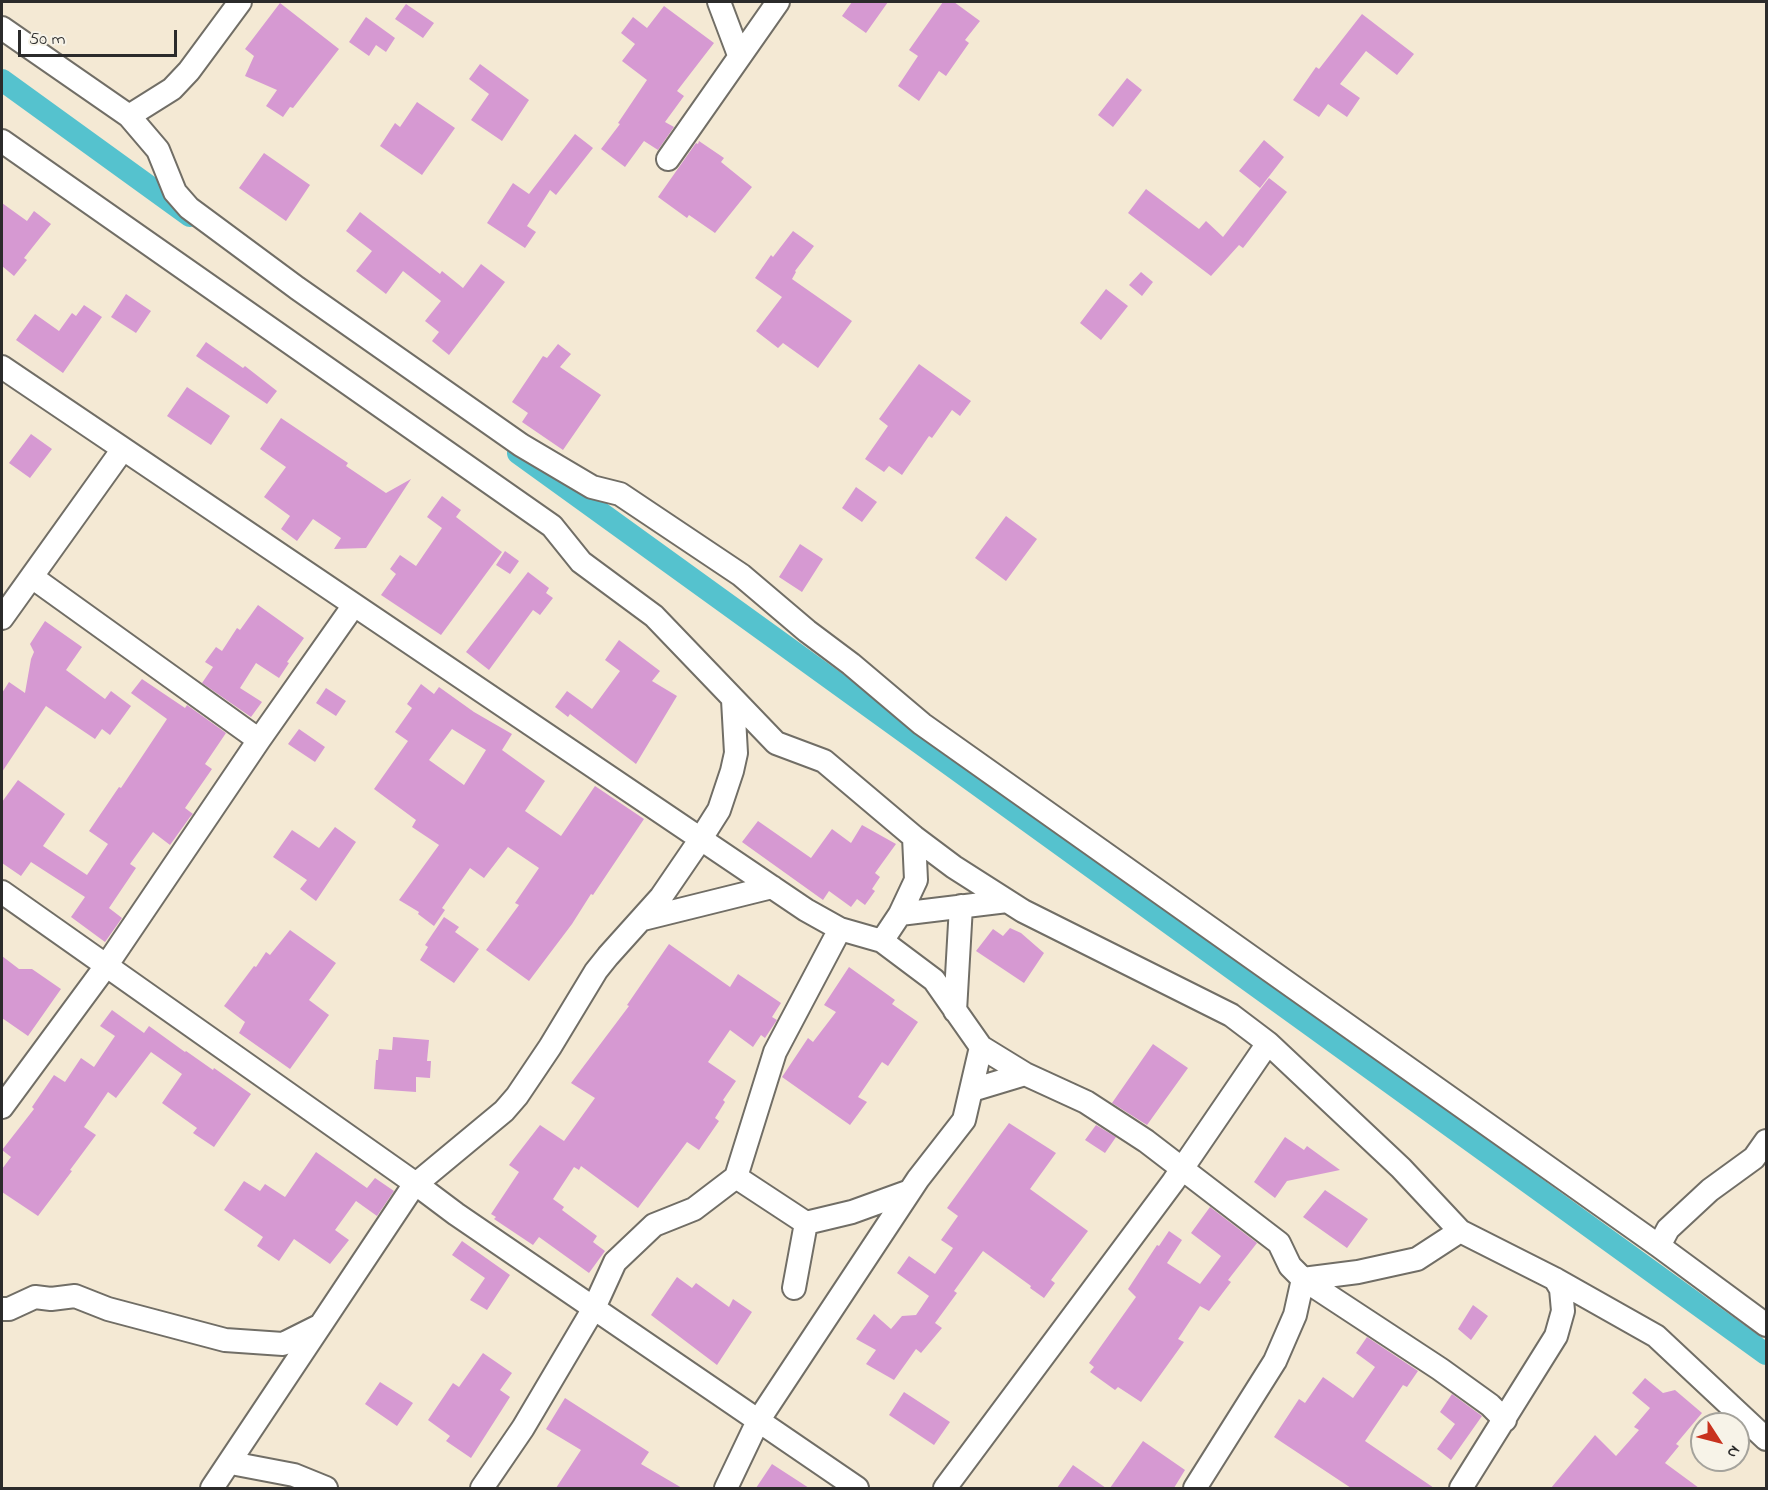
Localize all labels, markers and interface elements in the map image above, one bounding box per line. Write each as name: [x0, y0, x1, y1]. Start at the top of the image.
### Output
scale bar: [21, 18, 180, 56]
text: 50 m: [29, 27, 66, 53]
north arrow: [1690, 1412, 1750, 1472]
text: N: [1720, 1440, 1746, 1463]

